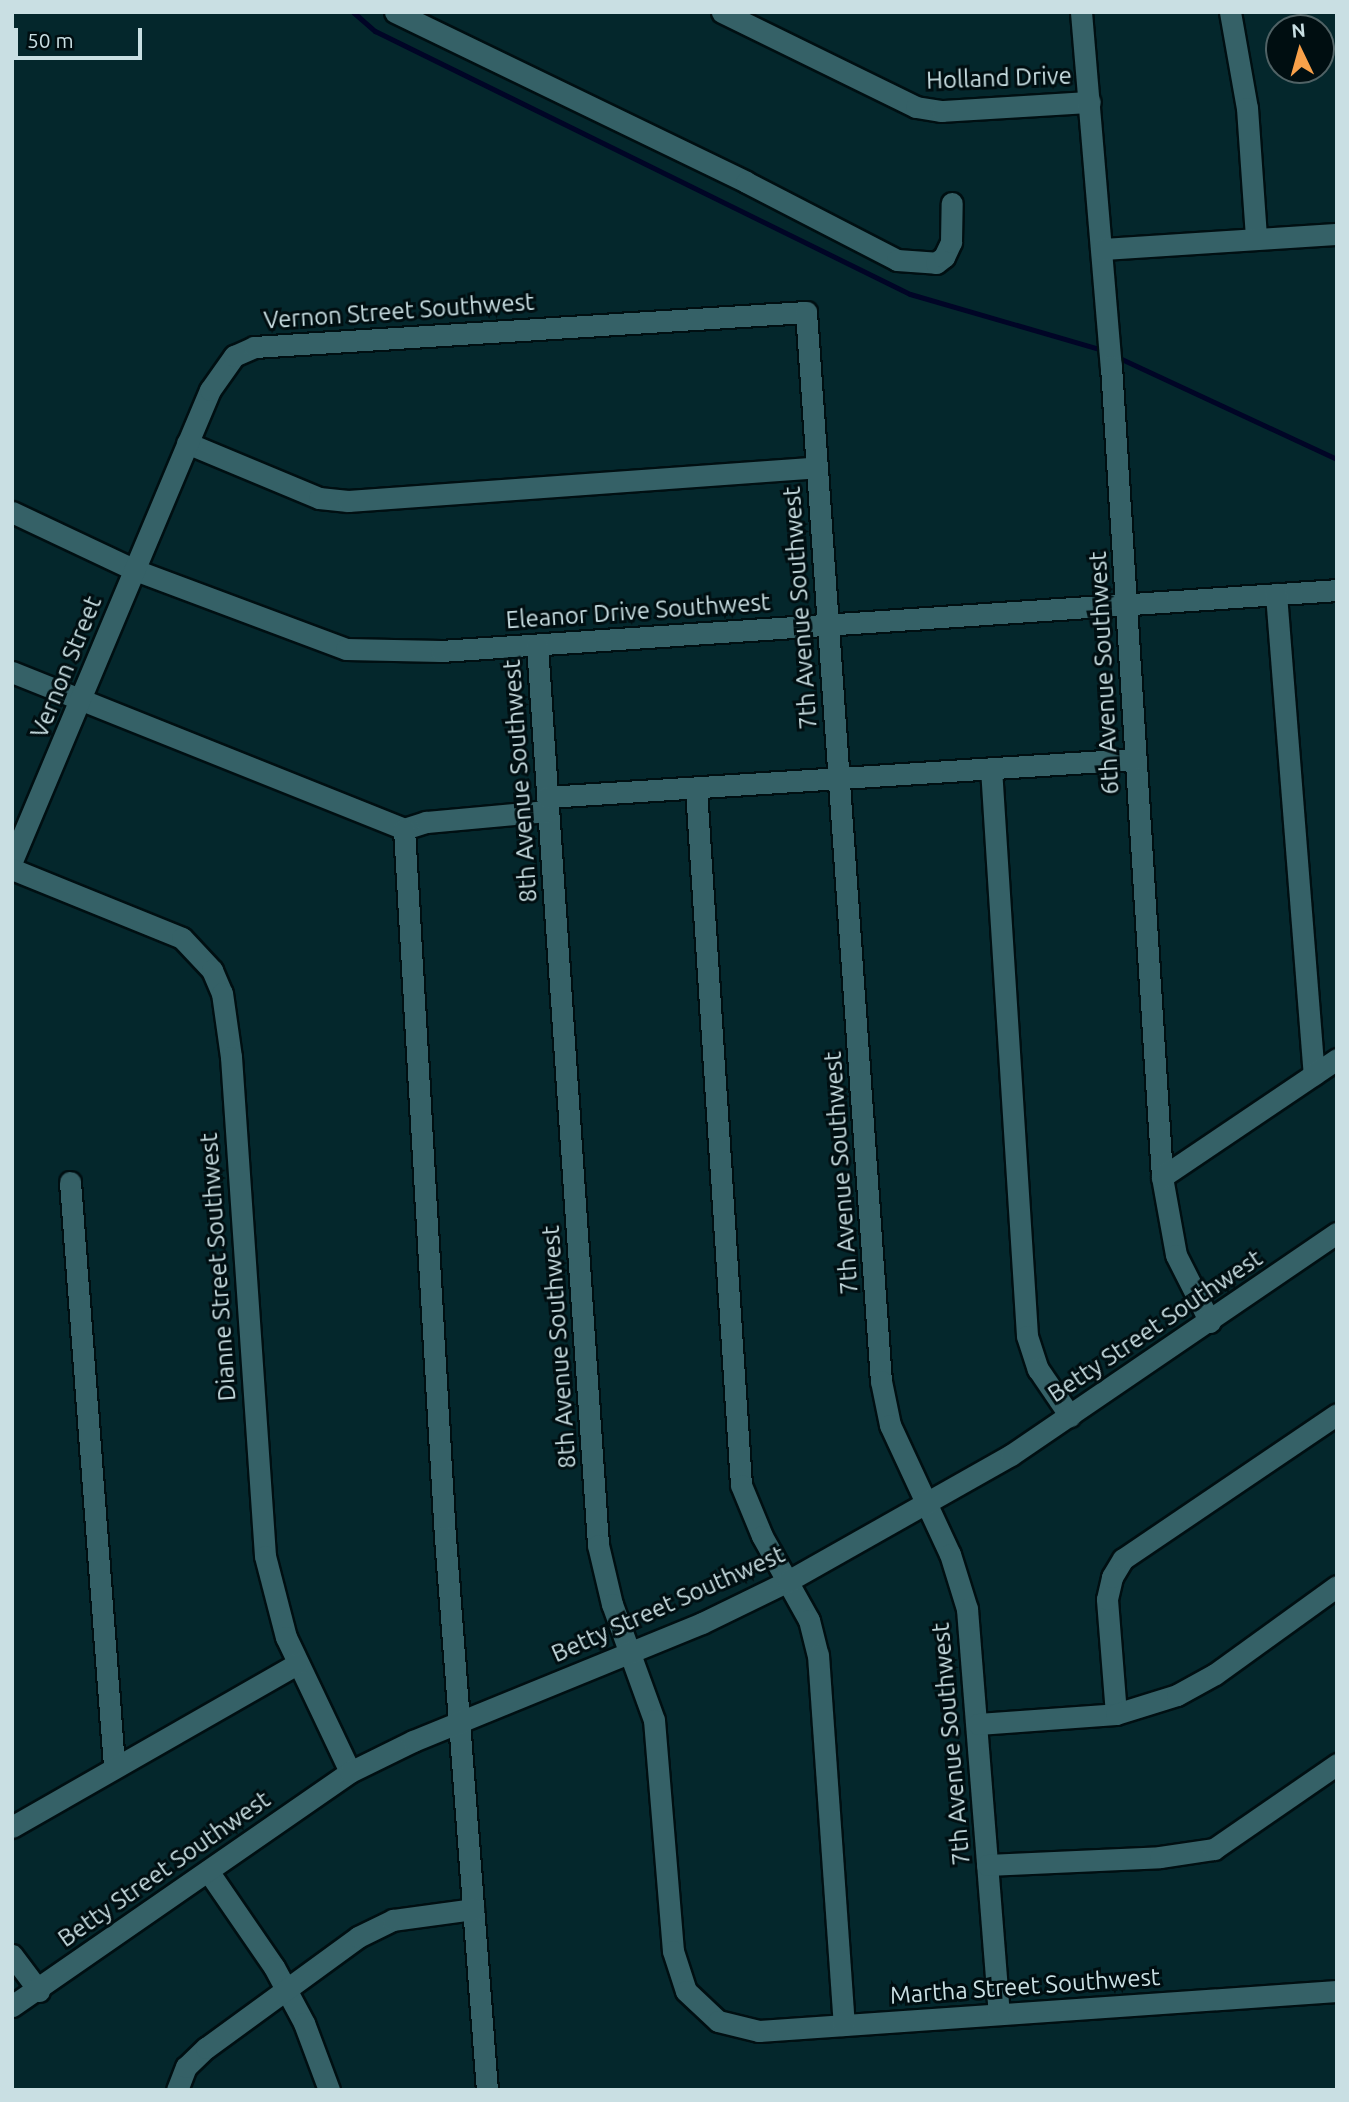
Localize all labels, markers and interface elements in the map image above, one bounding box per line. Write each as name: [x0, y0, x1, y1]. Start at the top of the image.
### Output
scale bar: [18, 14, 145, 58]
north arrow: [1265, 14, 1335, 84]
text: N: [1290, 18, 1306, 42]
text: 50 m: [27, 28, 74, 52]
street label: Holland Drive: [926, 61, 1072, 95]
street label: Vernon Street Southwest: [263, 287, 535, 335]
street label: 7th Avenue Southwest: [777, 485, 823, 731]
street label: 6th Avenue Southwest: [1083, 551, 1125, 795]
street label: Eleanor Drive Southwest: [505, 587, 771, 635]
street label: Vernon Street: [24, 592, 108, 742]
street label: 8th Avenue Southwest: [497, 658, 543, 904]
street label: 7th Avenue Southwest: [818, 1050, 864, 1296]
street label: Dianne Street Southwest: [194, 1132, 242, 1402]
street label: 8th Avenue Southwest: [536, 1224, 582, 1470]
street label: Betty Street Southwest: [1042, 1244, 1268, 1408]
street label: Betty Street Southwest: [547, 1540, 789, 1668]
street label: 7th Avenue Southwest: [926, 1621, 976, 1867]
street label: Betty Street Southwest: [52, 1785, 276, 1953]
street label: Martha Street Southwest: [889, 1962, 1161, 2010]

